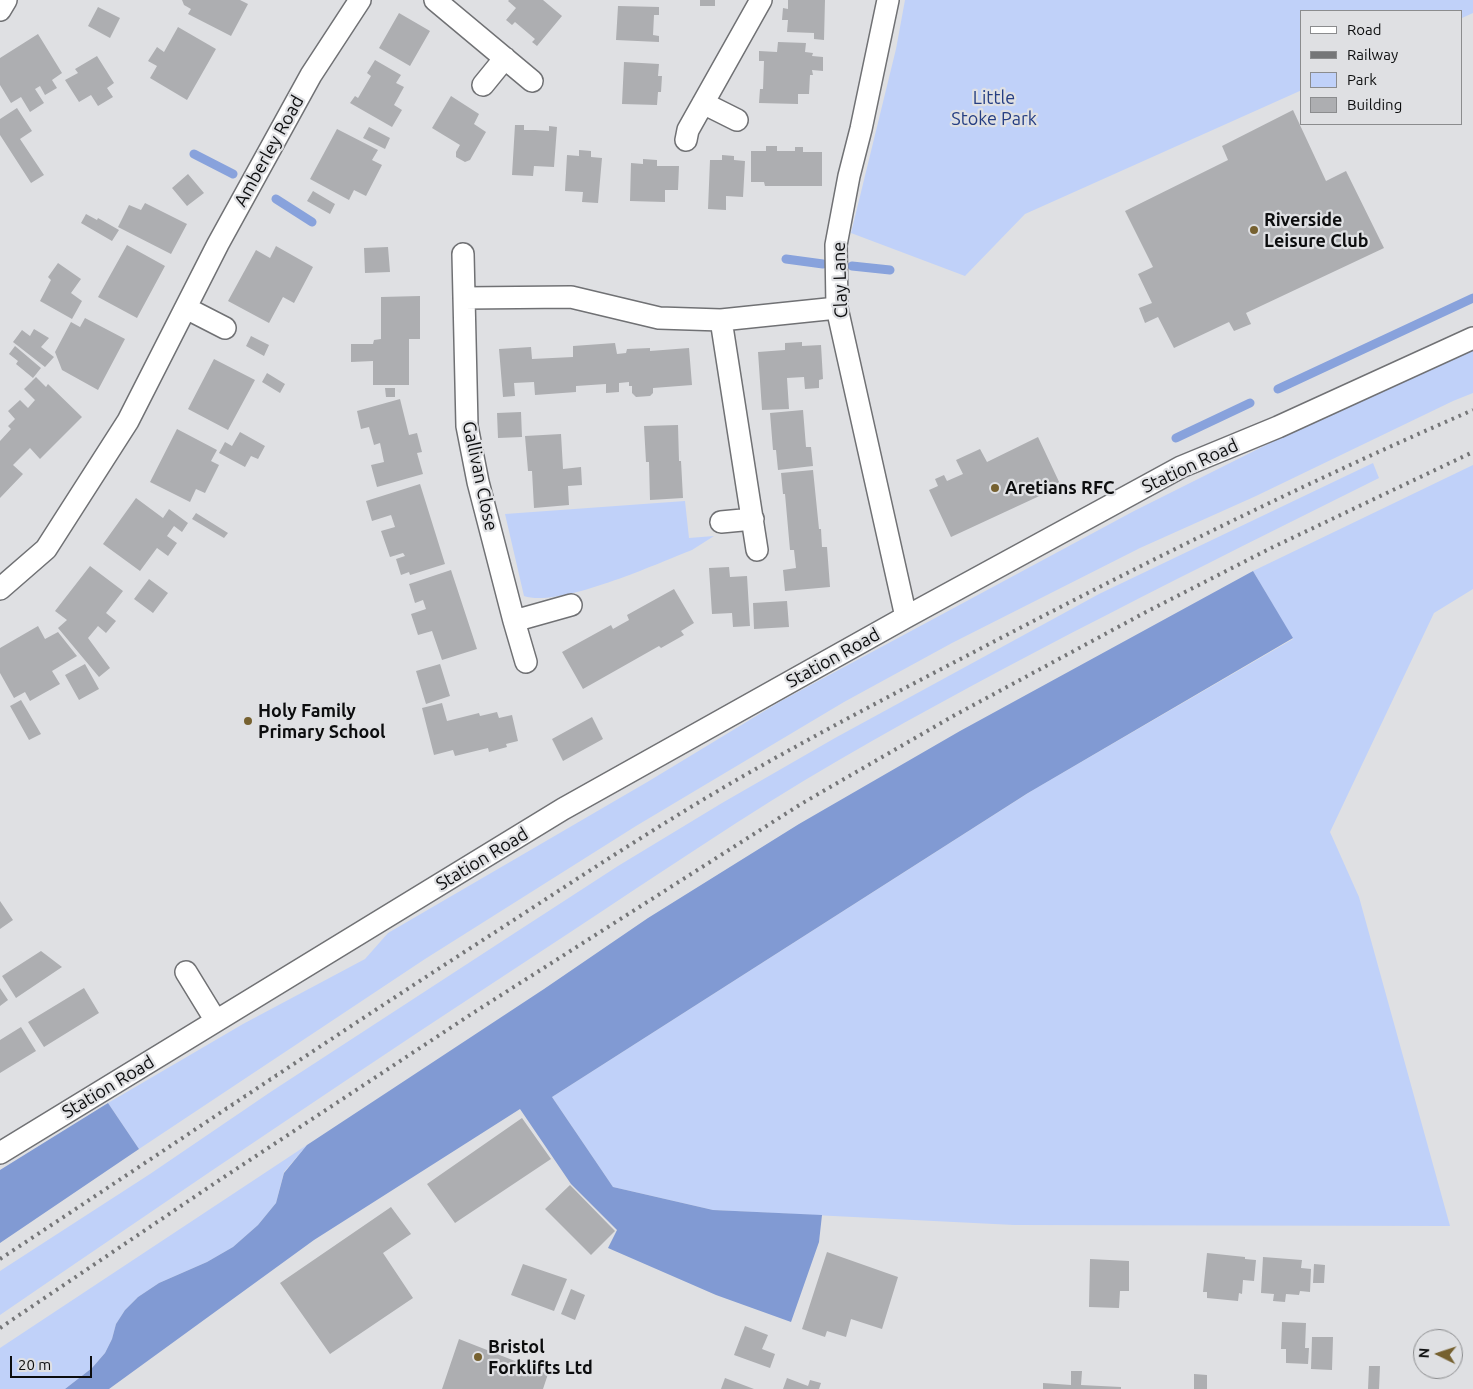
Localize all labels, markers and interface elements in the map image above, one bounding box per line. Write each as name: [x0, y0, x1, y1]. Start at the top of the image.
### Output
legend: [1300, 10, 1463, 125]
text: Road: [1347, 21, 1382, 38]
text: Railway: [1347, 46, 1398, 63]
text: Park: [1347, 71, 1377, 88]
park label: Little Stoke Park: [951, 87, 1037, 130]
street label: Amberley Road: [230, 92, 308, 210]
text: Building: [1347, 96, 1402, 113]
place label: Riverside Leisure Club: [1264, 209, 1368, 252]
marker: Riverside Leisure Club: [1248, 224, 1260, 236]
street label: Clay Lane: [828, 241, 852, 319]
street label: Gallivan Close: [458, 419, 502, 533]
street label: Station Road: [1138, 434, 1242, 498]
place label: Aretians RFC: [1005, 477, 1114, 499]
marker: Aretians RFC: [989, 482, 1001, 494]
street label: Station Road: [782, 623, 884, 693]
place label: Holy Family Primary School: [258, 700, 386, 742]
marker: Holy Family Primary School: [242, 715, 254, 727]
street label: Station Road: [432, 823, 532, 895]
street label: Station Road: [58, 1051, 158, 1123]
north arrow: [1413, 1329, 1463, 1379]
place label: Bristol Forklifts Ltd: [488, 1336, 593, 1378]
scale bar: [12, 1346, 95, 1378]
text: N: [1416, 1347, 1432, 1359]
marker: Bristol Forklifts Ltd: [472, 1351, 484, 1363]
text: 20 m: [18, 1356, 51, 1373]

